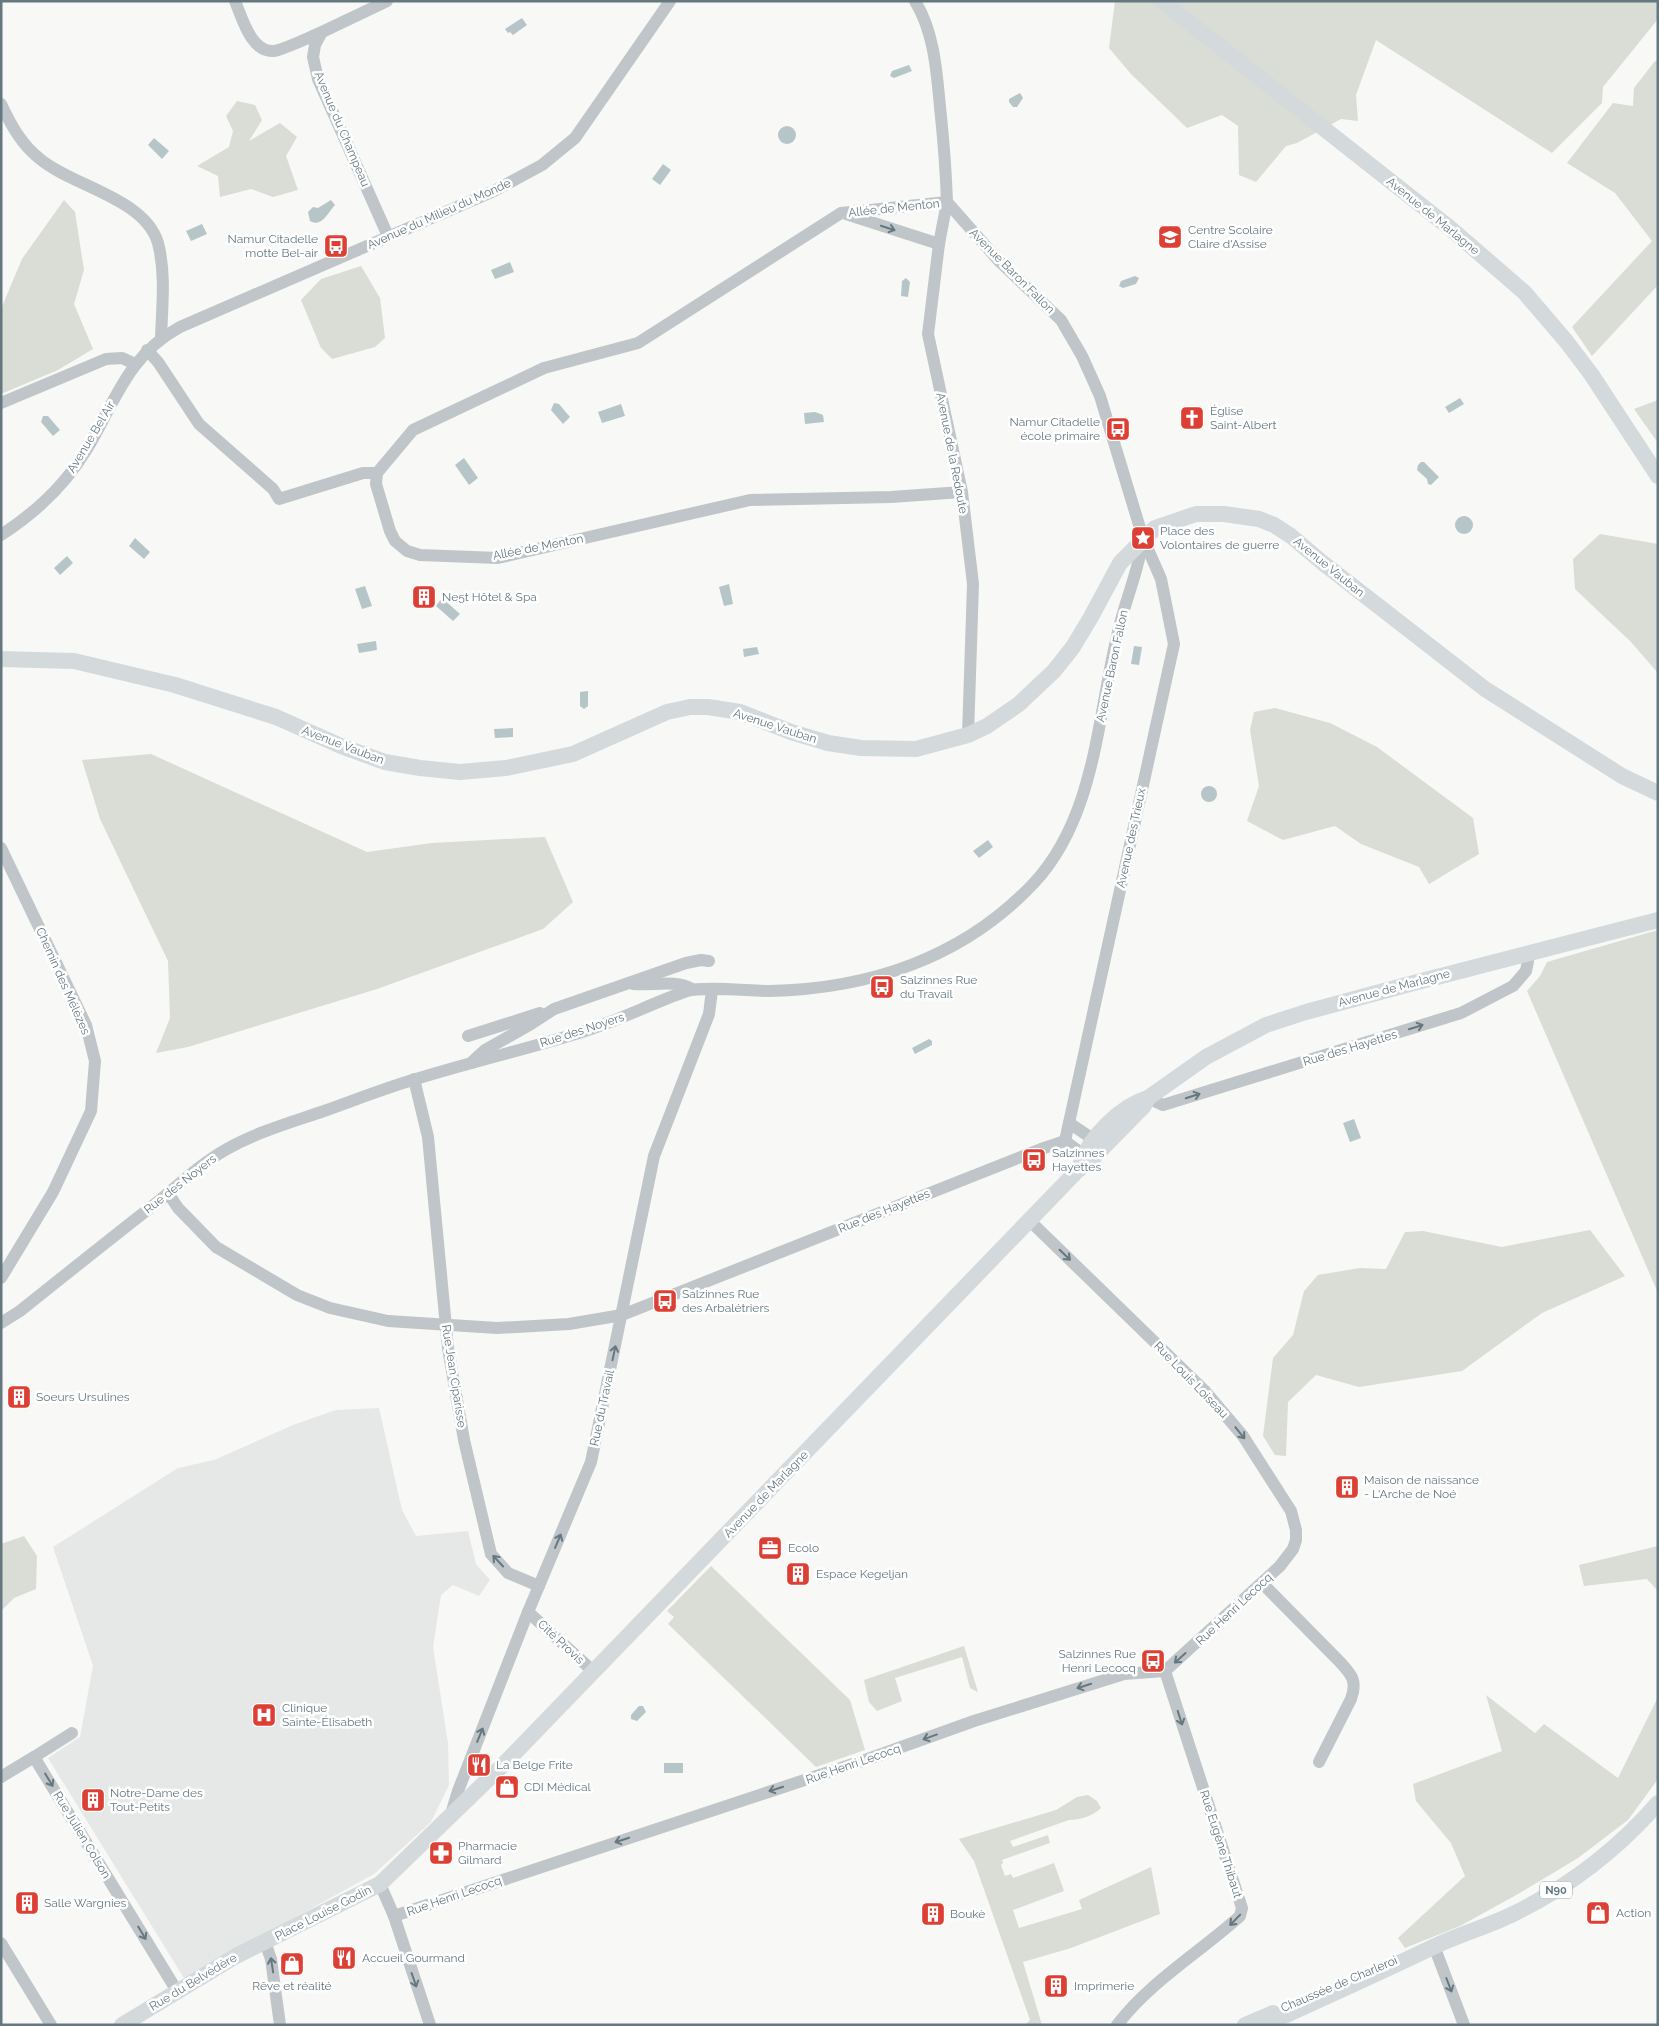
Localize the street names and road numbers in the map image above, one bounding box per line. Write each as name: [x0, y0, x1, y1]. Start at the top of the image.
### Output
street label: Avenue du Champeau: [311, 69, 373, 189]
street label: Avenue de Marlagne: [1384, 174, 1482, 258]
street label: Avenue du Milieu du Monde: [365, 176, 513, 252]
street label: Allée de Menton: [848, 196, 940, 220]
street label: Avenue Baron Fallon: [967, 226, 1057, 316]
street label: Avenue de la Redoute: [933, 391, 971, 515]
street label: Avenue Bel Air: [64, 398, 118, 475]
street label: Allée de Menton: [492, 531, 584, 563]
street label: Avenue Vauban: [1291, 534, 1367, 600]
street label: Avenue Baron Fallon: [1093, 609, 1131, 723]
street label: Avenue Vauban: [732, 706, 818, 746]
street label: Avenue Vauban: [300, 723, 386, 767]
street label: Avenue des Trieux: [1114, 787, 1148, 889]
street label: Chemin des Mélèzes: [33, 925, 93, 1037]
street label: Avenue de Marlagne: [1337, 966, 1451, 1010]
street label: Rue des Noyers: [538, 1010, 626, 1050]
street label: Rue des Hayettes: [1301, 1027, 1399, 1069]
street label: Rue des Noyers: [141, 1151, 219, 1217]
street label: Rue des Hayettes: [836, 1186, 932, 1236]
street label: Rue Jean Ciparisse: [439, 1323, 469, 1429]
street label: Rue Louis Loiseau: [1151, 1339, 1231, 1421]
street label: Rue du Travail: [587, 1368, 617, 1447]
street label: Avenue de Marlagne: [721, 1448, 811, 1540]
street label: Rue Henri Lecocq: [1193, 1570, 1275, 1648]
street label: Cité Provis: [535, 1617, 587, 1667]
street label: Rue Henri Lecocq: [804, 1741, 902, 1787]
street label: Rue Eugène Thibaut: [1197, 1788, 1245, 1900]
street label: Rue Julien Colson: [50, 1789, 114, 1881]
street label: Rue Henri Lecocq: [405, 1873, 503, 1919]
road number: N90: [1540, 1882, 1572, 1898]
street label: Place Louise Godin: [272, 1883, 374, 1943]
street label: Rue du Belvédère: [147, 1950, 239, 2014]
street label: Chaussée de Charleroi: [1279, 1953, 1399, 2015]

